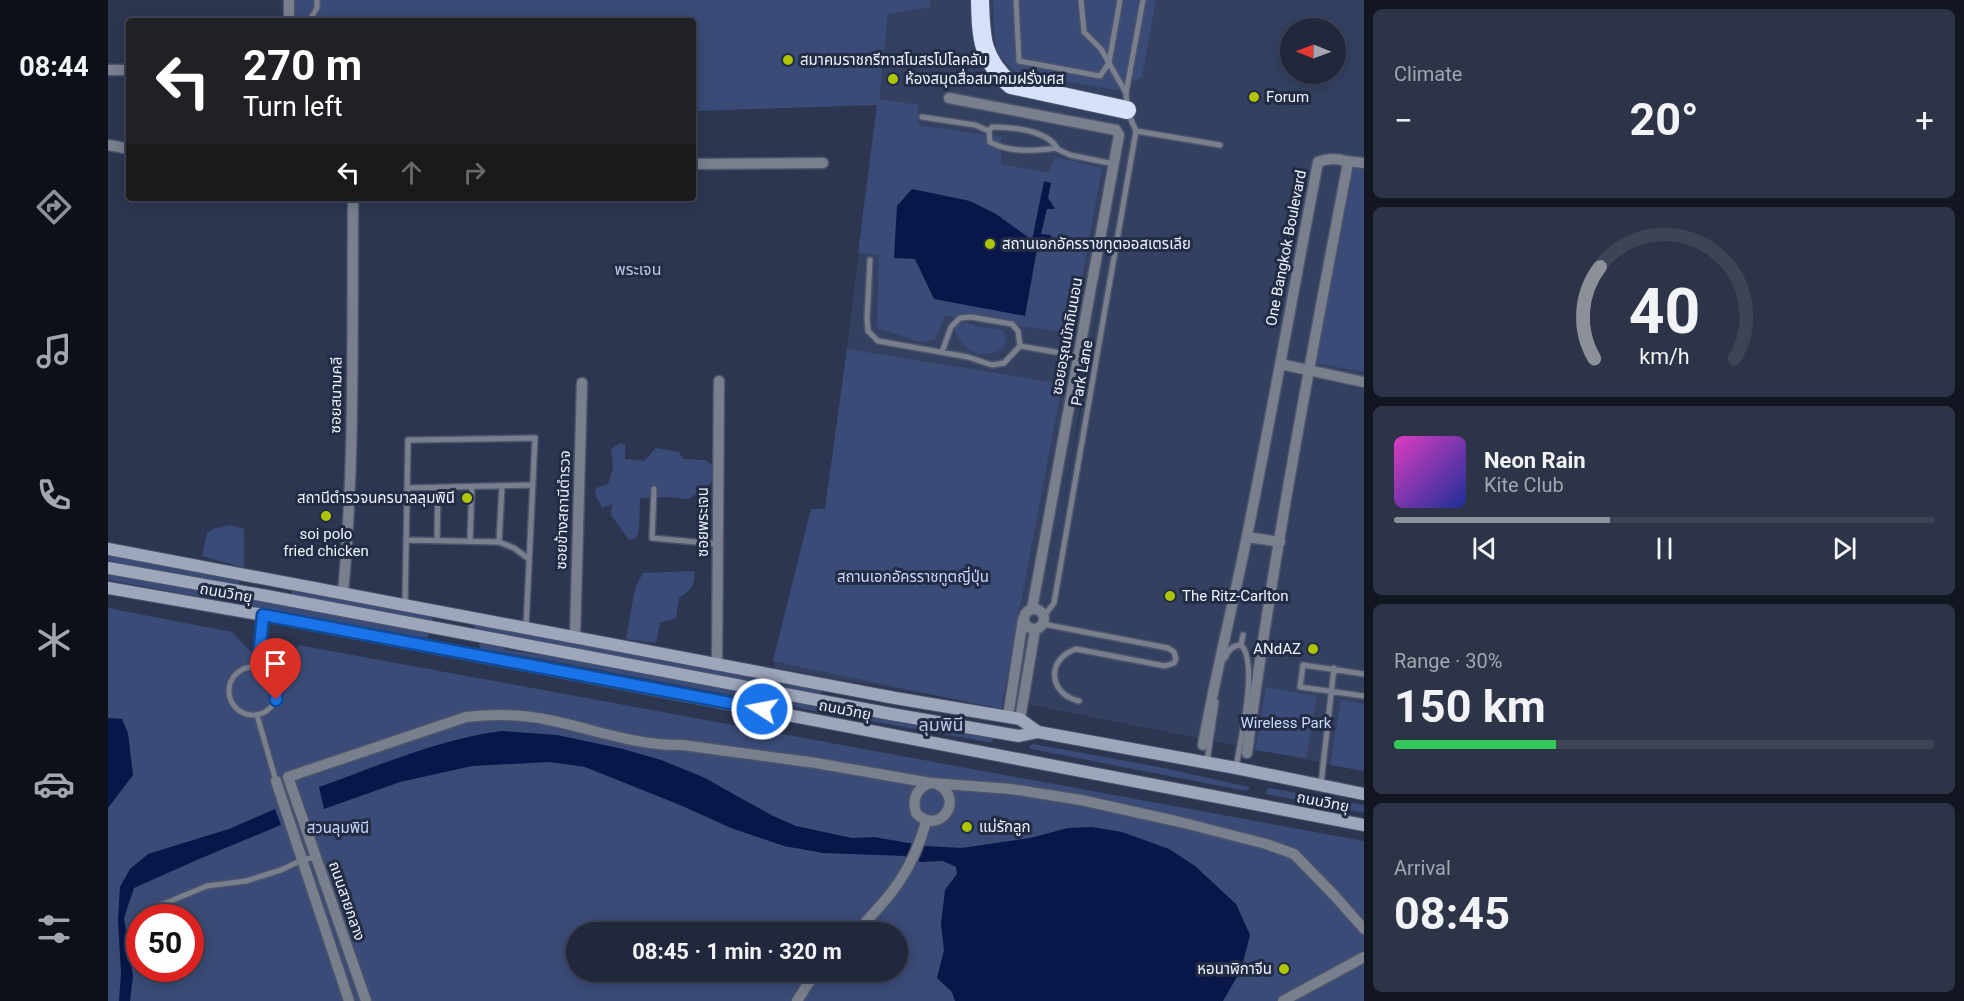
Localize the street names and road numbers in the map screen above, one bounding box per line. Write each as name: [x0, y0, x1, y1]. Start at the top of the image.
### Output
street label: One Bangkok Boulevard: [1262, 169, 1310, 327]
street label: ซอยอรุณมักกินนอน: [1048, 276, 1086, 396]
street label: Park Lane: [1067, 339, 1097, 407]
street label: ซอยสนามคลี: [326, 356, 346, 434]
street label: ซอยข้างสถานีตำรวจ: [552, 450, 574, 570]
street label: ซอยพระเจน: [694, 487, 712, 557]
street label: ถนนวิทยุ: [198, 580, 254, 606]
street label: ถนนวิทยุ: [817, 696, 873, 724]
street label: ถนนวิทยุ: [1295, 788, 1351, 816]
street label: ถนนสายกลาง: [325, 859, 369, 943]

